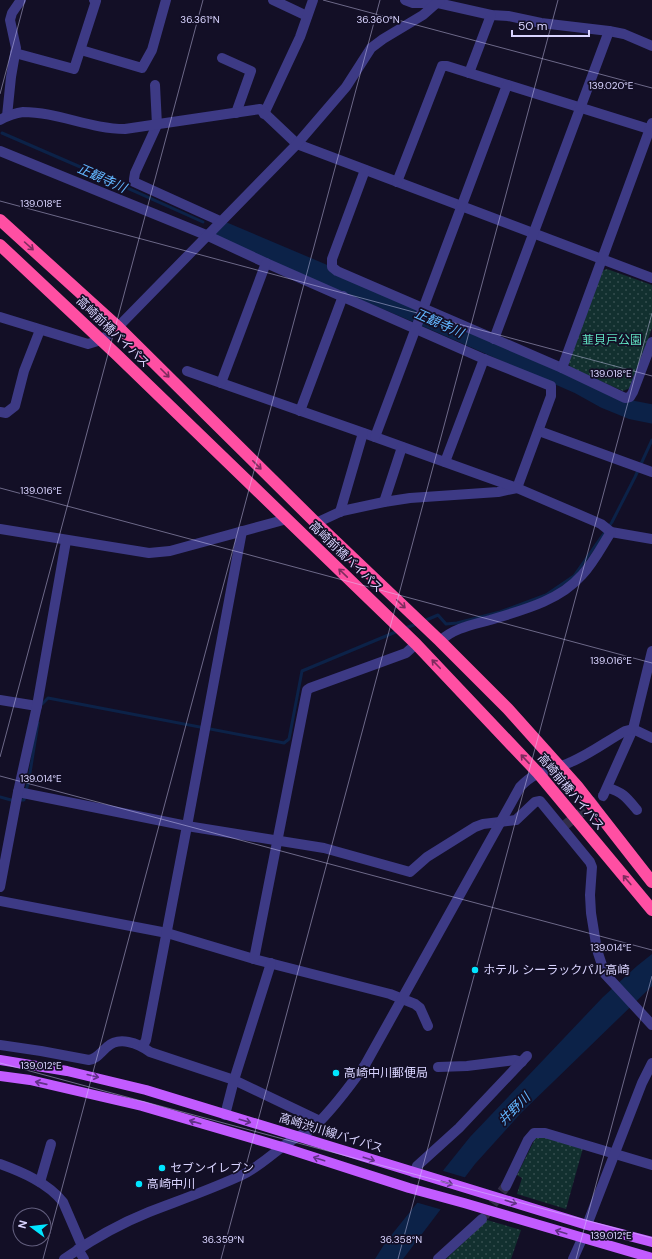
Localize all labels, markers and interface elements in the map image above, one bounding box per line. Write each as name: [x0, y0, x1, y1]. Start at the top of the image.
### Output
scale bar: [512, 12, 589, 38]
text: 36.361°N: [180, 13, 220, 26]
text: 36.360°N: [356, 13, 400, 26]
text: 50 m: [518, 18, 547, 34]
text: 139.020°E: [589, 79, 634, 92]
water label: 正観寺川: [75, 160, 131, 197]
text: 139.018°E: [20, 197, 62, 210]
one-way arrow: [24, 242, 34, 251]
street label: 高崎前橋バイパス: [73, 293, 153, 371]
water label: 正観寺川: [412, 305, 468, 342]
park label: 韮貝戸公園: [582, 332, 642, 348]
text: 139.018°E: [590, 367, 632, 380]
one-way arrow: [160, 368, 170, 378]
one-way arrow: [252, 460, 262, 470]
text: 139.016°E: [20, 484, 62, 497]
street label: 高崎前橋バイパス: [306, 518, 386, 596]
one-way arrow: [338, 568, 348, 578]
one-way arrow: [396, 599, 406, 609]
text: 139.016°E: [590, 654, 632, 667]
one-way arrow: [431, 659, 441, 669]
street label: 高崎前橋バイパス: [534, 750, 608, 834]
one-way arrow: [520, 754, 530, 764]
text: 139.014°E: [20, 772, 62, 785]
one-way arrow: [622, 874, 631, 885]
text: 139.014°E: [590, 941, 632, 954]
place label: ホテル シーラックパル高崎: [483, 962, 630, 978]
marker: ホテル シーラックパル高崎: [470, 965, 480, 975]
text: 139.012°E: [20, 1059, 62, 1072]
place label: 高崎中川郵便局: [344, 1065, 428, 1081]
marker: 高崎中川郵便局: [331, 1068, 341, 1078]
one-way arrow: [87, 1073, 100, 1081]
one-way arrow: [35, 1078, 48, 1086]
water label: 井野川: [494, 1088, 535, 1129]
street label: 高崎渋川線バイパス: [277, 1110, 385, 1156]
one-way arrow: [188, 1117, 201, 1125]
one-way arrow: [238, 1118, 251, 1125]
one-way arrow: [313, 1155, 326, 1162]
one-way arrow: [363, 1156, 376, 1163]
place label: セブンイレブン: [170, 1160, 254, 1176]
marker: セブンイレブン: [157, 1163, 167, 1173]
place label: 高崎中川: [147, 1176, 195, 1192]
marker: 高崎中川: [134, 1179, 144, 1189]
one-way arrow: [440, 1180, 453, 1187]
one-way arrow: [505, 1199, 518, 1206]
north arrow: [12, 1207, 52, 1247]
text: N: [15, 1219, 30, 1230]
one-way arrow: [554, 1228, 567, 1235]
text: 139.012°E: [590, 1229, 632, 1242]
text: 36.359°N: [202, 1233, 244, 1246]
text: 36.358°N: [380, 1233, 422, 1246]

